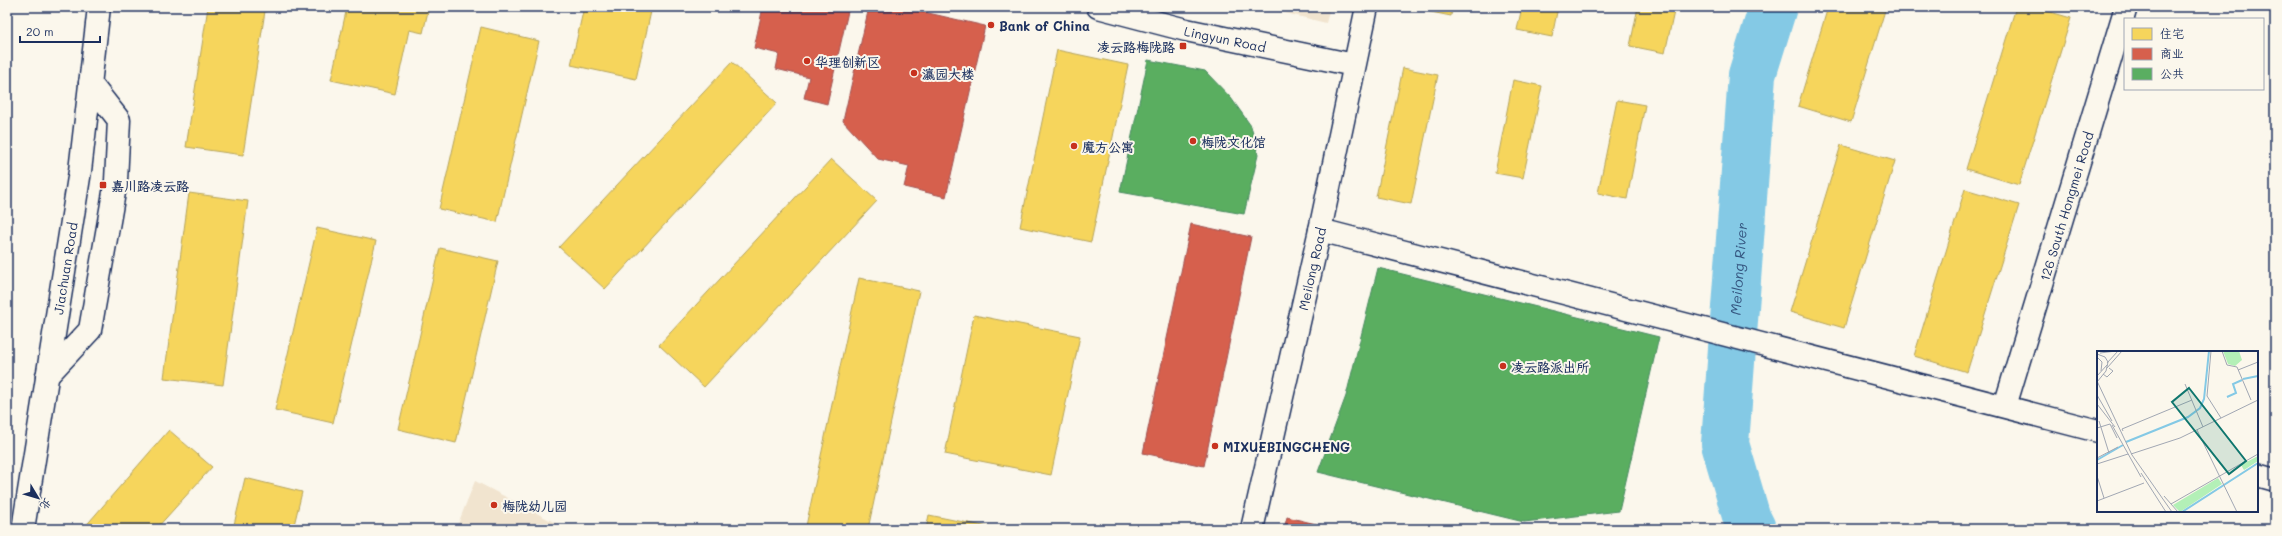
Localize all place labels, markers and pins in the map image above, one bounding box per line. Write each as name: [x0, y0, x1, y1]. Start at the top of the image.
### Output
place label: Bank of China: [999, 17, 1090, 34]
marker: Bank of China: [986, 20, 996, 30]
place label: 凌云路梅陇路: [1097, 38, 1175, 55]
marker: 凌云路梅陇路: [1178, 41, 1188, 51]
place label: 华理创新区: [815, 53, 880, 70]
marker: 华理创新区: [802, 56, 812, 66]
place label: 瀛园大楼: [922, 65, 974, 82]
marker: 瀛园大楼: [909, 68, 919, 78]
place label: 梅陇文化馆: [1201, 133, 1266, 150]
marker: 梅陇文化馆: [1188, 136, 1198, 146]
place label: 魔方公寓: [1082, 138, 1134, 155]
marker: 魔方公寓: [1069, 141, 1079, 151]
place label: 嘉川路凌云路: [111, 177, 189, 194]
marker: 嘉川路凌云路: [98, 180, 108, 190]
place label: 凌云路派出所: [1511, 358, 1589, 375]
marker: 凌云路派出所: [1498, 361, 1508, 371]
place label: MIXUEBINGCHENG: [1223, 438, 1350, 455]
marker: MIXUEBINGCHENG: [1210, 441, 1220, 451]
place label: 梅陇幼儿园: [502, 497, 567, 514]
marker: 梅陇幼儿园: [489, 500, 499, 510]

